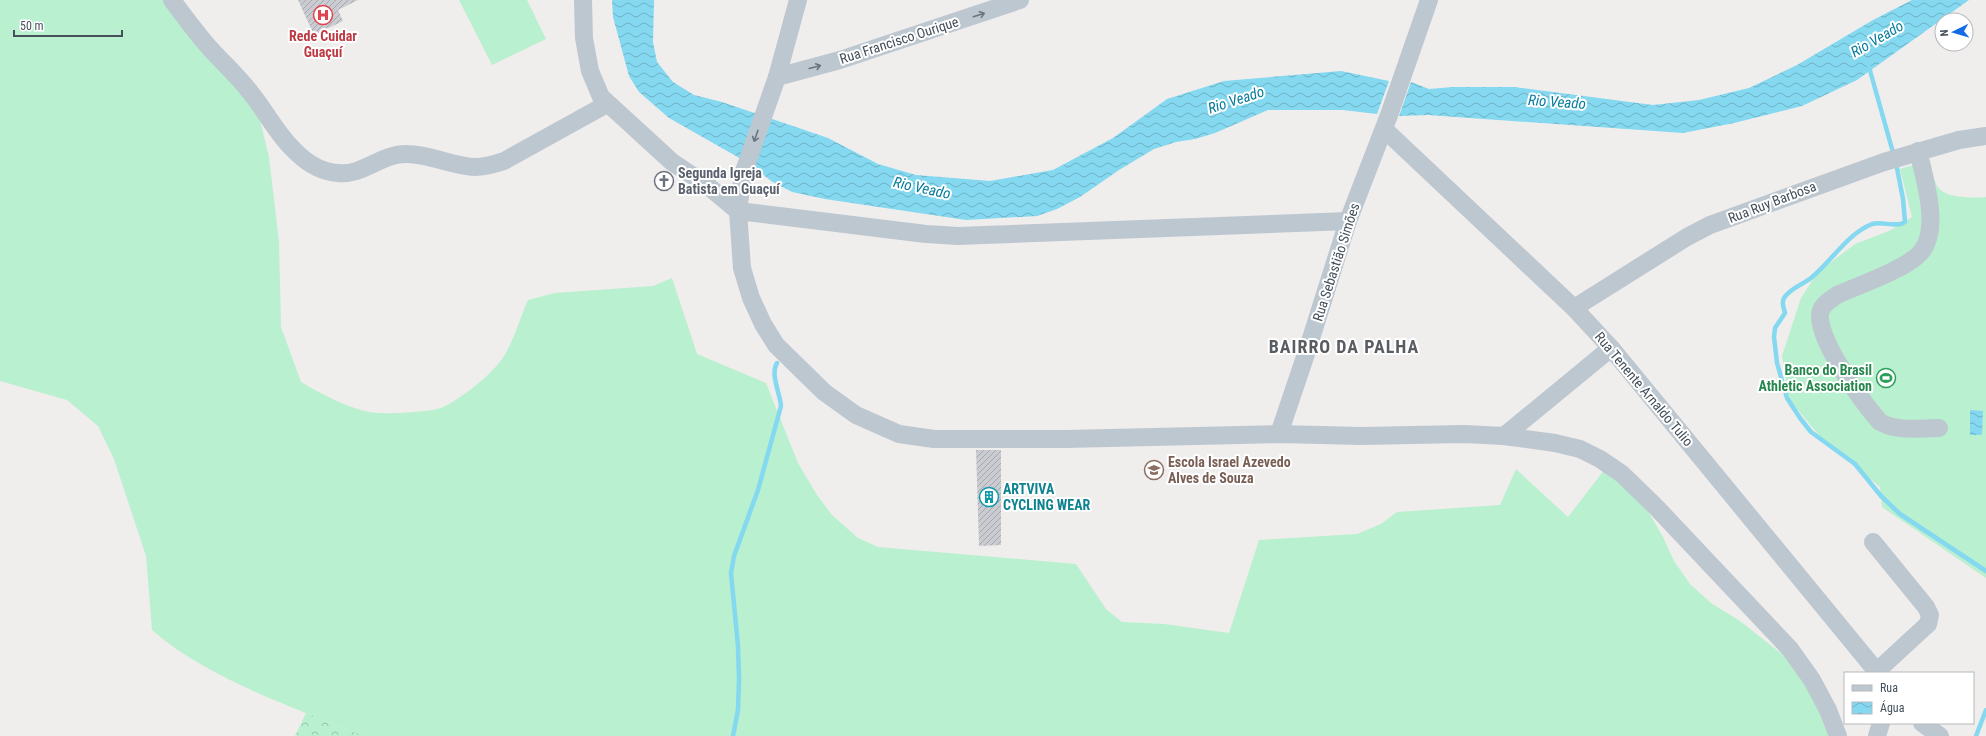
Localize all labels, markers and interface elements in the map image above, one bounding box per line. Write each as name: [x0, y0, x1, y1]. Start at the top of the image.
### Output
hospital icon: Rede Cuidar Guaçuí: [312, 4, 334, 26]
one-way arrow: [972, 10, 984, 18]
scale bar: [14, 12, 122, 38]
north arrow: [1934, 12, 1974, 52]
street label: Rua Francisco Ourique: [838, 13, 961, 67]
water label: Rio Veado: [1847, 17, 1907, 61]
text: 50 m: [20, 19, 44, 33]
place label: Rede Cuidar Guaçuí: [289, 28, 357, 60]
text: N: [1938, 29, 1951, 37]
one-way arrow: [808, 63, 821, 70]
water label: Rio Veado: [1206, 82, 1266, 118]
water label: Rio Veado: [1527, 91, 1587, 113]
one-way arrow: [752, 130, 760, 142]
place label: Segunda Igreja Batista em Guaçuí: [678, 165, 781, 197]
church icon: Segunda Igreja Batista em Guaçuí: [653, 170, 675, 192]
water label: Rio Veado: [892, 173, 952, 203]
street label: Rua Ruy Barbosa: [1726, 178, 1818, 226]
street label: Rua Sebastião Simões: [1309, 201, 1363, 323]
street label: Rua Tenente Arnaldo Tulio: [1592, 329, 1696, 449]
district label: BAIRRO DA PALHA: [1269, 336, 1419, 357]
place label: Banco do Brasil Athletic Association: [1759, 362, 1872, 394]
sports icon: Banco do Brasil Athletic Association: [1875, 367, 1897, 389]
place label: Escola Israel Azevedo Alves de Souza: [1168, 454, 1291, 486]
school or university icon: Escola Israel Azevedo Alves de Souza: [1143, 459, 1165, 481]
place label: ARTVIVA CYCLING WEAR: [1003, 481, 1091, 513]
building icon: ARTVIVA CYCLING WEAR: [978, 486, 1000, 508]
legend: [1844, 672, 1974, 724]
text: Rua: [1880, 681, 1898, 695]
text: Água: [1880, 700, 1905, 715]

